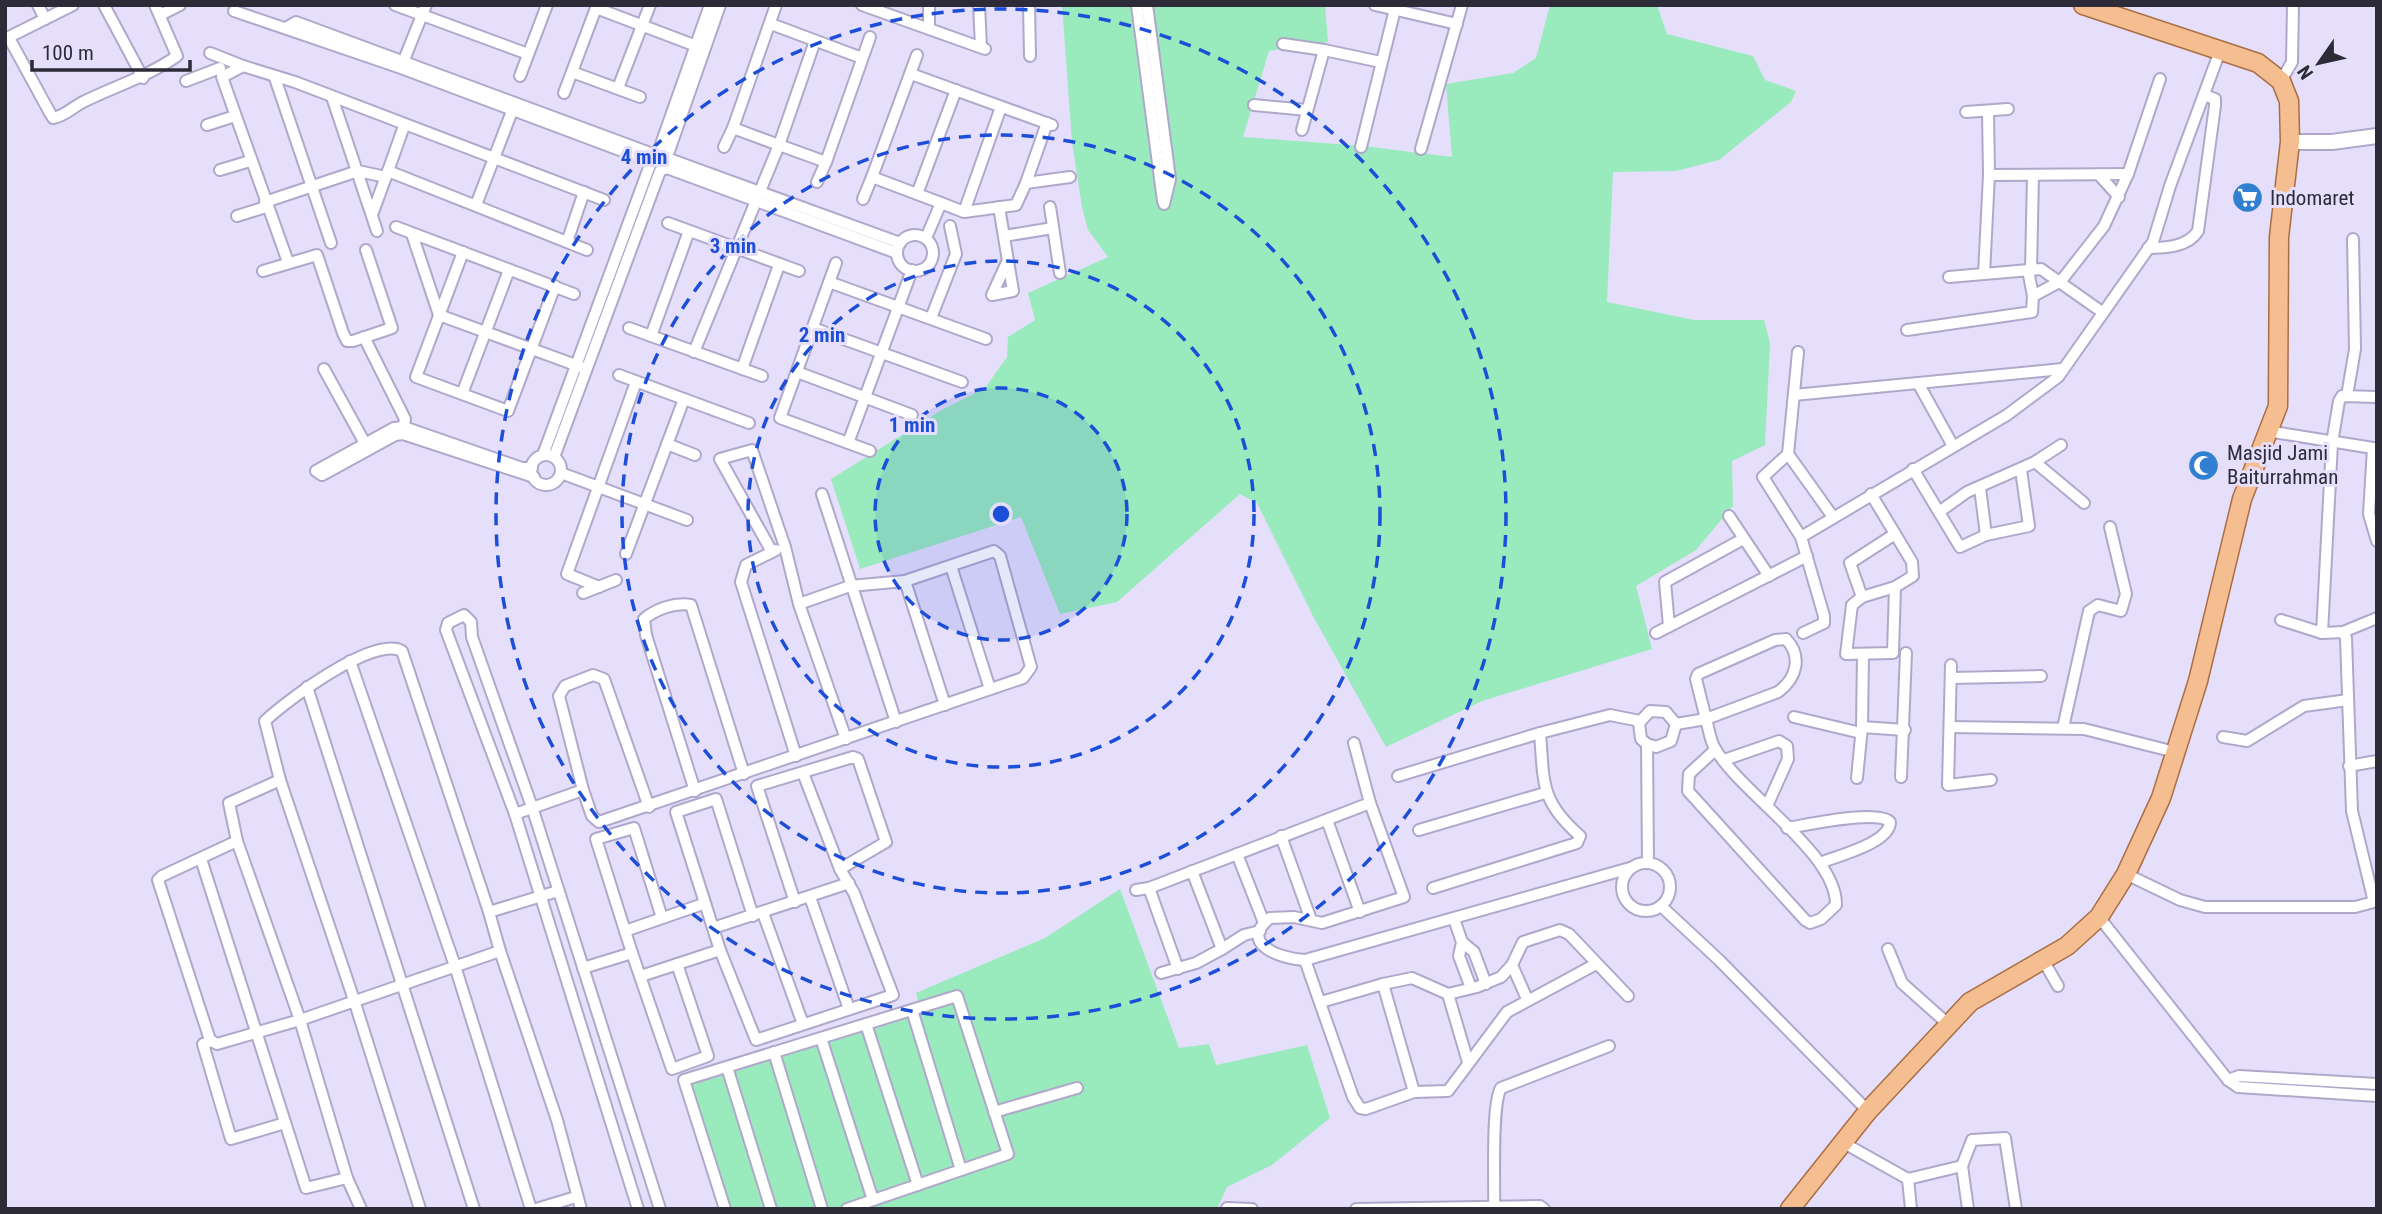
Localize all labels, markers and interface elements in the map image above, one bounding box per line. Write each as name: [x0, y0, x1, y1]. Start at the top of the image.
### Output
scale bar: [32, 28, 189, 72]
north arrow: [2284, 28, 2354, 98]
text: 100 m: [42, 41, 94, 65]
text: N: [2293, 61, 2318, 83]
text: 4 min: [621, 145, 667, 169]
supermarket icon: Indomaret: [2230, 181, 2264, 215]
place label: Indomaret: [2270, 186, 2355, 210]
text: 3 min: [710, 234, 756, 258]
text: 2 min: [799, 323, 845, 347]
text: 1 min: [889, 413, 935, 437]
place label: Masjid Jami Baiturrahman: [2227, 441, 2338, 489]
mosque icon: Masjid Jami Baiturrahman: [2187, 448, 2221, 482]
centre of rings: [989, 502, 1013, 526]

